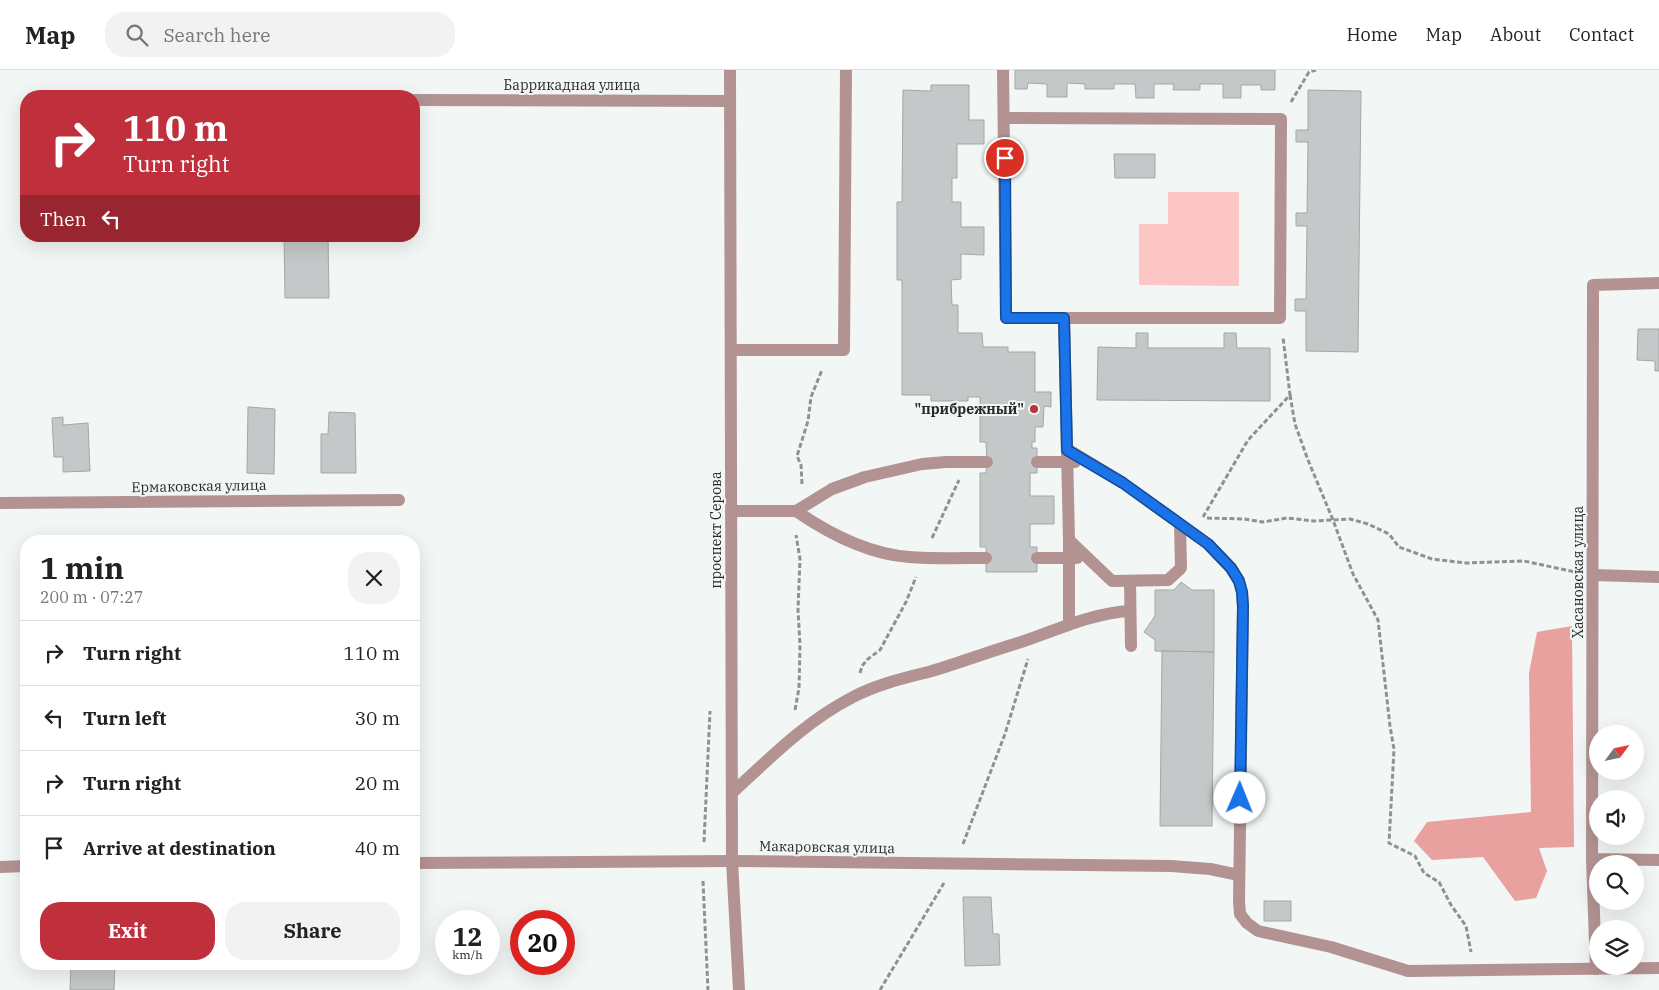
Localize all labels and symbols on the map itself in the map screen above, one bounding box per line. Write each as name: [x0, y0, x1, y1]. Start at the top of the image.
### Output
street label: Баррикадная улица: [504, 76, 641, 94]
pin: [984, 137, 1026, 179]
place label: "прибрежный": [915, 400, 1024, 418]
marker: "прибрежный": [1028, 403, 1040, 415]
street label: проспект Серова: [707, 471, 725, 589]
street label: Ермаковская улица: [131, 476, 267, 496]
street label: Хасановская улица: [1569, 505, 1587, 638]
north arrow: [1589, 725, 1644, 780]
position arrow: [1213, 771, 1265, 823]
street label: Макаровская улица: [759, 837, 895, 857]
speed limit sign: 20: [510, 910, 575, 975]

